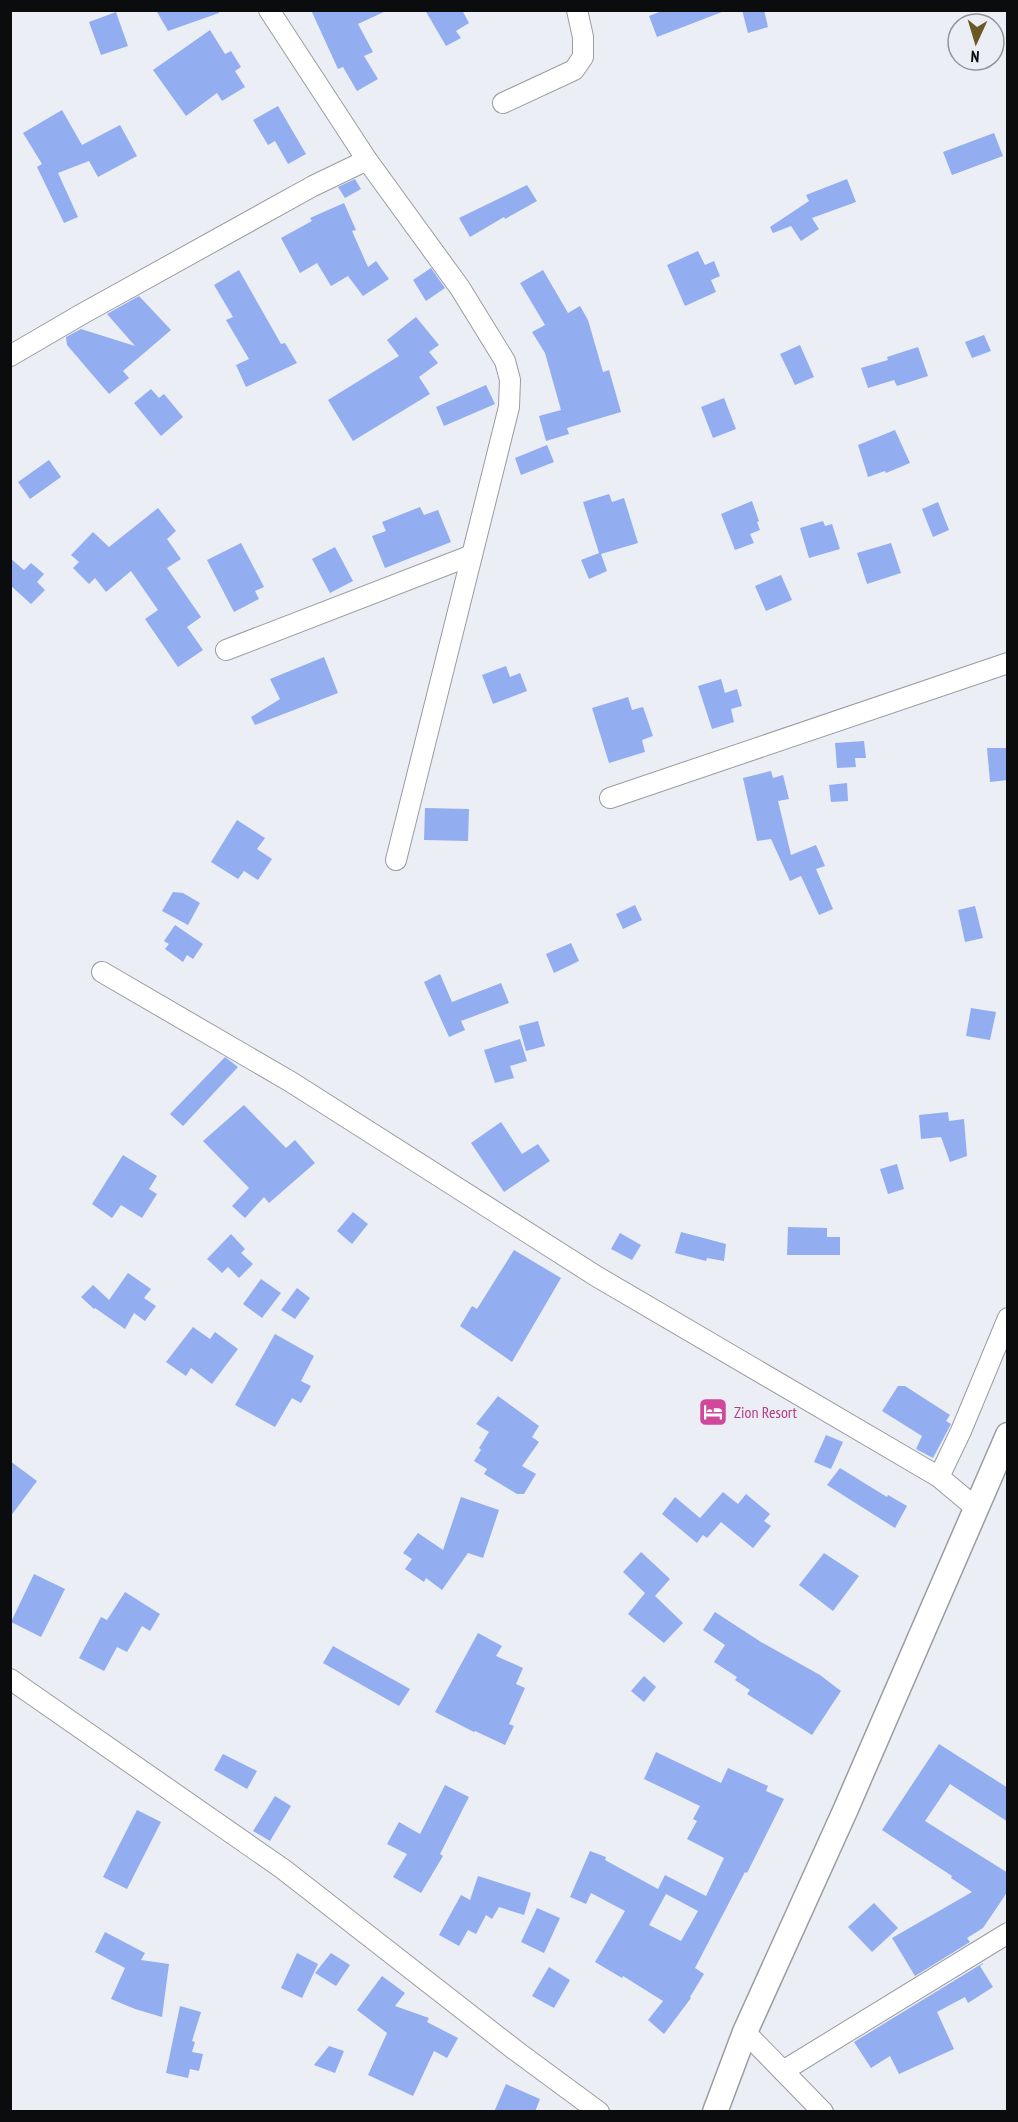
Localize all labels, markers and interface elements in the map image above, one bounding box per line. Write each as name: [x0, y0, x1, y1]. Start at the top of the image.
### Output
north arrow: [946, 12, 1006, 72]
text: N: [970, 47, 980, 67]
hotel icon: Zion Resort: [697, 1396, 729, 1428]
place label: Zion Resort: [734, 1402, 798, 1422]

